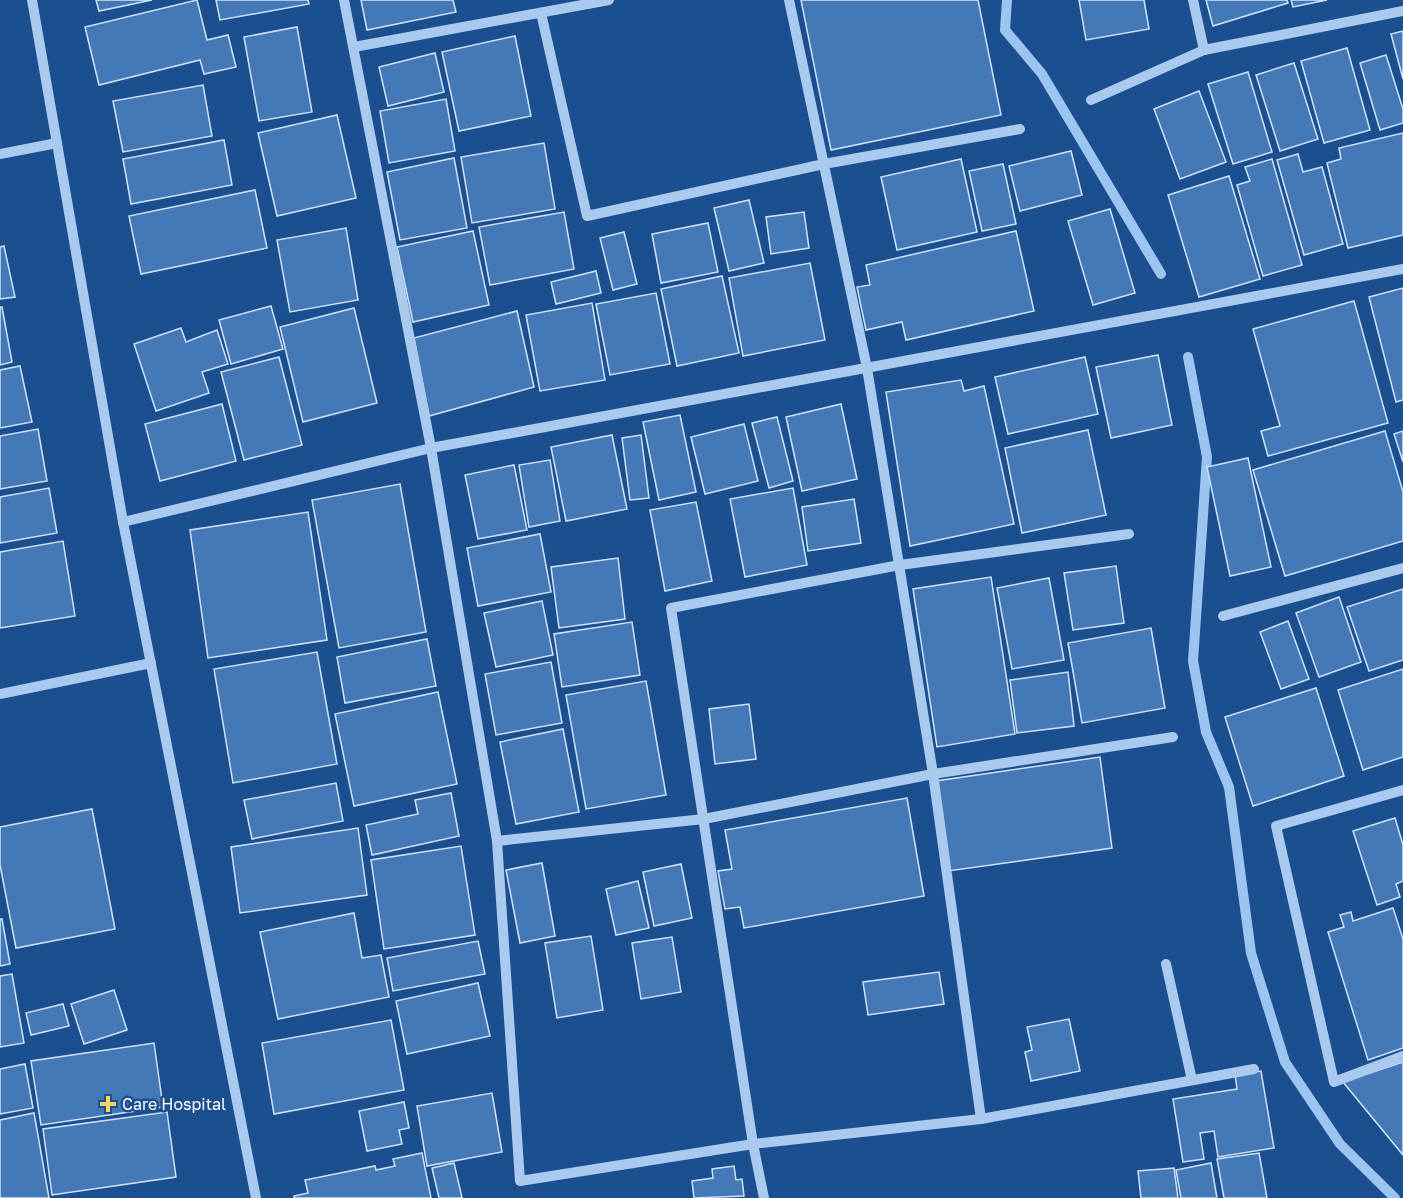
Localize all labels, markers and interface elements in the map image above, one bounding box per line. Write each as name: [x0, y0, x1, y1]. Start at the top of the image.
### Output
place label: Care Hospital: [122, 1094, 226, 1114]
marker: Care Hospital: [99, 1095, 117, 1113]

